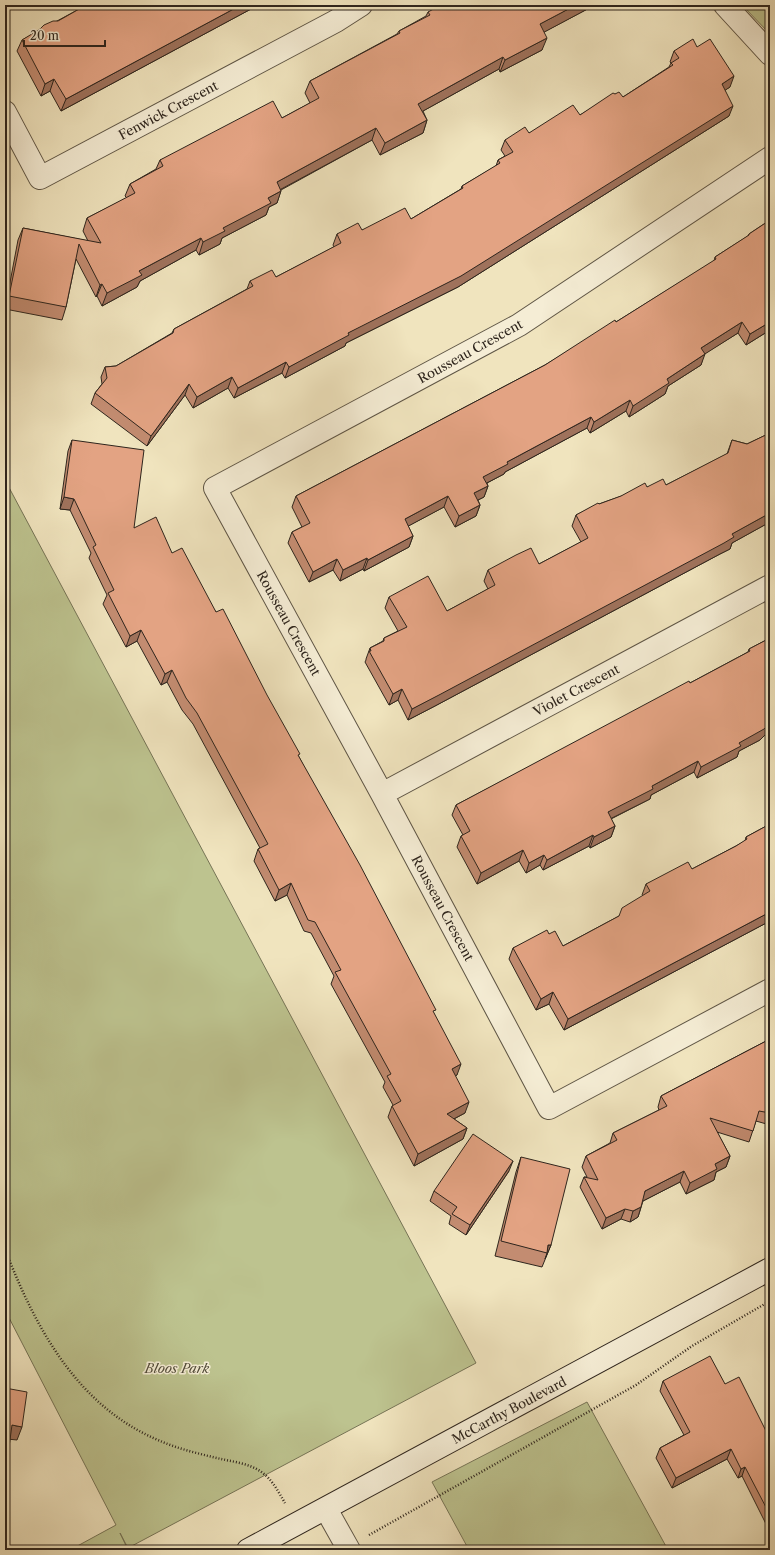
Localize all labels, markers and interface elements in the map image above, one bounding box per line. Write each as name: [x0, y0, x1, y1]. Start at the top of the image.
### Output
scale bar: [24, 22, 105, 48]
text: 20 m: [30, 28, 59, 43]
street label: Fenwick Crescent: [116, 77, 221, 143]
street label: Rousseau Crescent: [415, 315, 526, 386]
street label: Rousseau Crescent: [254, 568, 325, 679]
street label: Violet Crescent: [529, 660, 622, 720]
street label: Rousseau Crescent: [408, 852, 478, 964]
park label: Bloos Park: [144, 1360, 209, 1376]
street label: McCarthy Boulevard: [449, 1373, 569, 1447]

